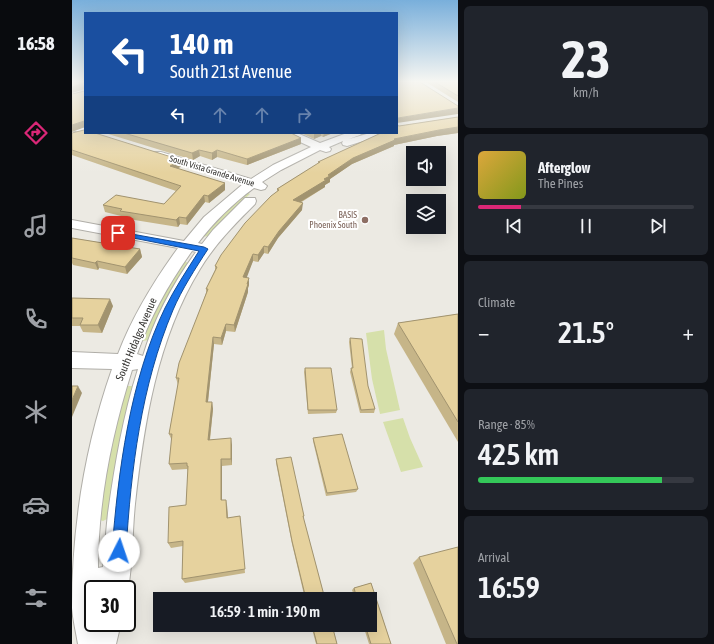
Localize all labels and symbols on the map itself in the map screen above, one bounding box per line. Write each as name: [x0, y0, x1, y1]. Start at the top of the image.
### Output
street label: South Vista Grande Avenue: [168, 153, 256, 189]
place label: BASIS Phoenix South: [309, 210, 357, 230]
marker: BASIS Phoenix South: [360, 215, 370, 225]
pin: [101, 216, 135, 250]
street label: South Hidalgo Avenue: [113, 296, 159, 382]
position arrow: [98, 530, 140, 572]
speed limit sign: 30: [84, 580, 136, 632]

